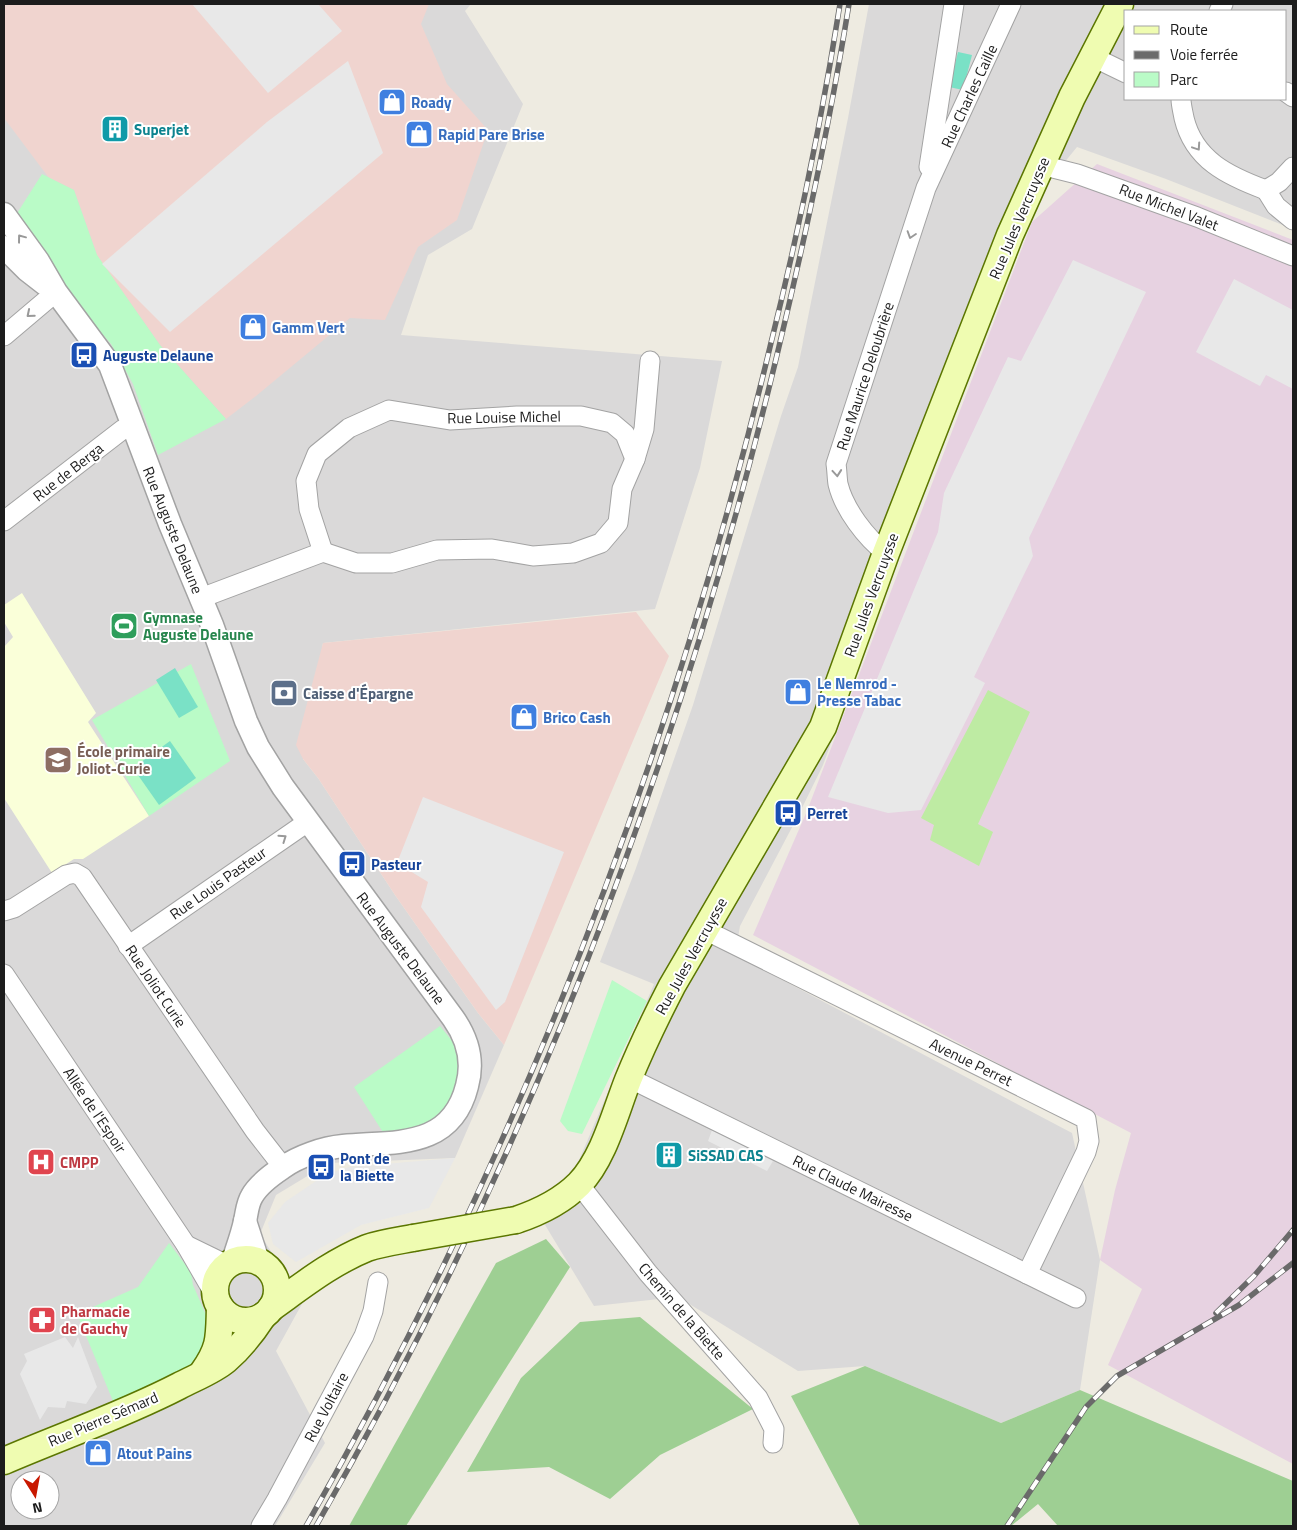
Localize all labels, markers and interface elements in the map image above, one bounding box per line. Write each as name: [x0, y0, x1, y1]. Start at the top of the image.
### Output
legend: [1124, 10, 1287, 100]
text: Route: [1170, 18, 1208, 41]
street label: Rue Charles Caille: [935, 40, 1003, 152]
text: Voie ferrée: [1170, 43, 1238, 66]
text: Parc: [1170, 68, 1198, 91]
shop icon: Roady: [377, 87, 407, 117]
place label: Roady: [411, 91, 452, 114]
building icon: Superjet: [100, 114, 130, 144]
place label: Superjet: [134, 118, 189, 141]
shop icon: Rapid Pare Brise: [404, 119, 434, 149]
place label: Rapid Pare Brise: [438, 123, 545, 146]
one-way arrow: [1191, 141, 1200, 151]
street label: Rue Jules Vercruysse: [983, 153, 1055, 283]
street label: Rue Michel Valet: [1116, 177, 1223, 237]
one-way arrow: [907, 230, 917, 238]
one-way arrow: [19, 235, 27, 244]
street label: Rue Maurice Deloubrière: [830, 299, 900, 453]
one-way arrow: [27, 309, 36, 317]
shop icon: Gamm Vert: [238, 312, 268, 342]
place label: Gamm Vert: [272, 316, 345, 339]
bus stop icon: Auguste Delaune: [69, 340, 99, 370]
place label: Auguste Delaune: [103, 344, 214, 367]
street label: Rue Louise Michel: [447, 405, 561, 429]
street label: Rue de Berga: [28, 437, 109, 507]
street label: Rue Auguste Delaune: [137, 463, 209, 597]
one-way arrow: [831, 469, 842, 477]
street label: Rue Jules Vercruysse: [838, 530, 904, 660]
place label: Gymnase Auguste Delaune: [143, 606, 254, 646]
sports icon: Gymnase Auguste Delaune: [109, 611, 139, 641]
place label: Le Nemrod - Presse Tabac: [817, 672, 901, 712]
shop icon: Le Nemrod - Presse Tabac: [783, 677, 813, 707]
bank icon: Caisse d'Épargne: [269, 678, 299, 708]
place label: Caisse d'Épargne: [303, 682, 414, 705]
shop icon: Brico Cash: [509, 702, 539, 732]
place label: Brico Cash: [543, 706, 611, 729]
place label: École primaire Joliot-Curie: [77, 740, 170, 780]
school or university icon: École primaire Joliot-Curie: [43, 745, 73, 775]
bus stop icon: Perret: [773, 798, 803, 828]
place label: Perret: [807, 802, 848, 825]
one-way arrow: [277, 835, 287, 844]
street label: Rue Louis Pasteur: [165, 841, 271, 925]
bus stop icon: Pasteur: [337, 849, 367, 879]
place label: Pasteur: [371, 853, 422, 876]
street label: Rue Auguste Delaune: [351, 887, 451, 1009]
street label: Rue Jules Vercruysse: [649, 893, 733, 1019]
street label: Rue Joliot Curie: [120, 940, 192, 1032]
street label: Avenue Perret: [926, 1032, 1017, 1092]
street label: Allée de l'Espoir: [58, 1062, 132, 1158]
building icon: SiSSAD CAS: [654, 1140, 684, 1170]
place label: SiSSAD CAS: [688, 1144, 763, 1167]
hospital icon: CMPP: [26, 1147, 56, 1177]
place label: Pont de la Biette: [340, 1147, 395, 1187]
street label: Rue Claude Mairesse: [789, 1149, 917, 1227]
place label: CMPP: [60, 1151, 99, 1174]
bus stop icon: Pont de la Biette: [306, 1152, 336, 1182]
street label: Chemin de la Biette: [633, 1257, 731, 1365]
place label: Pharmacie de Gauchy: [61, 1300, 130, 1340]
pharmacy icon: Pharmacie de Gauchy: [27, 1305, 57, 1335]
street label: Rue Voltaire: [298, 1368, 354, 1446]
street label: Rue Pierre Sémard: [44, 1385, 162, 1453]
shop icon: Atout Pains: [83, 1438, 113, 1468]
place label: Atout Pains: [117, 1442, 192, 1465]
north arrow: [10, 1470, 60, 1520]
text: N: [31, 1497, 44, 1519]

